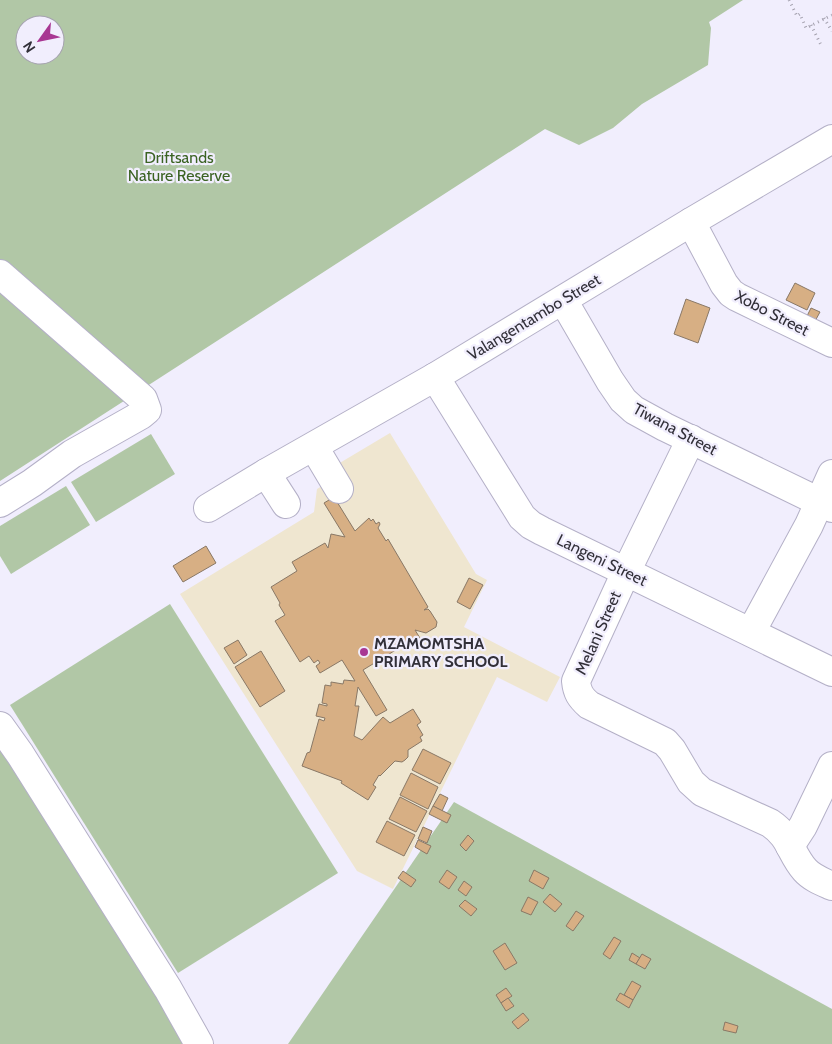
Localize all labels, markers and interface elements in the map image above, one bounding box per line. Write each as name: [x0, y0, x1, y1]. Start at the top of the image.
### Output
north arrow: [15, 15, 65, 65]
text: N: [19, 38, 39, 56]
park label: Driftsands Nature Reserve: [128, 148, 230, 185]
street label: Valangentambo Street: [464, 269, 604, 364]
street label: Xobo Street: [732, 286, 813, 340]
street label: Tiwana Street: [630, 399, 721, 459]
street label: Langeni Street: [554, 530, 651, 590]
street label: Melani Street: [571, 588, 625, 678]
place label: MZAMOMTSHA PRIMARY SCHOOL: [374, 634, 507, 671]
marker: MZAMOMTSHA PRIMARY SCHOOL: [358, 646, 370, 658]

